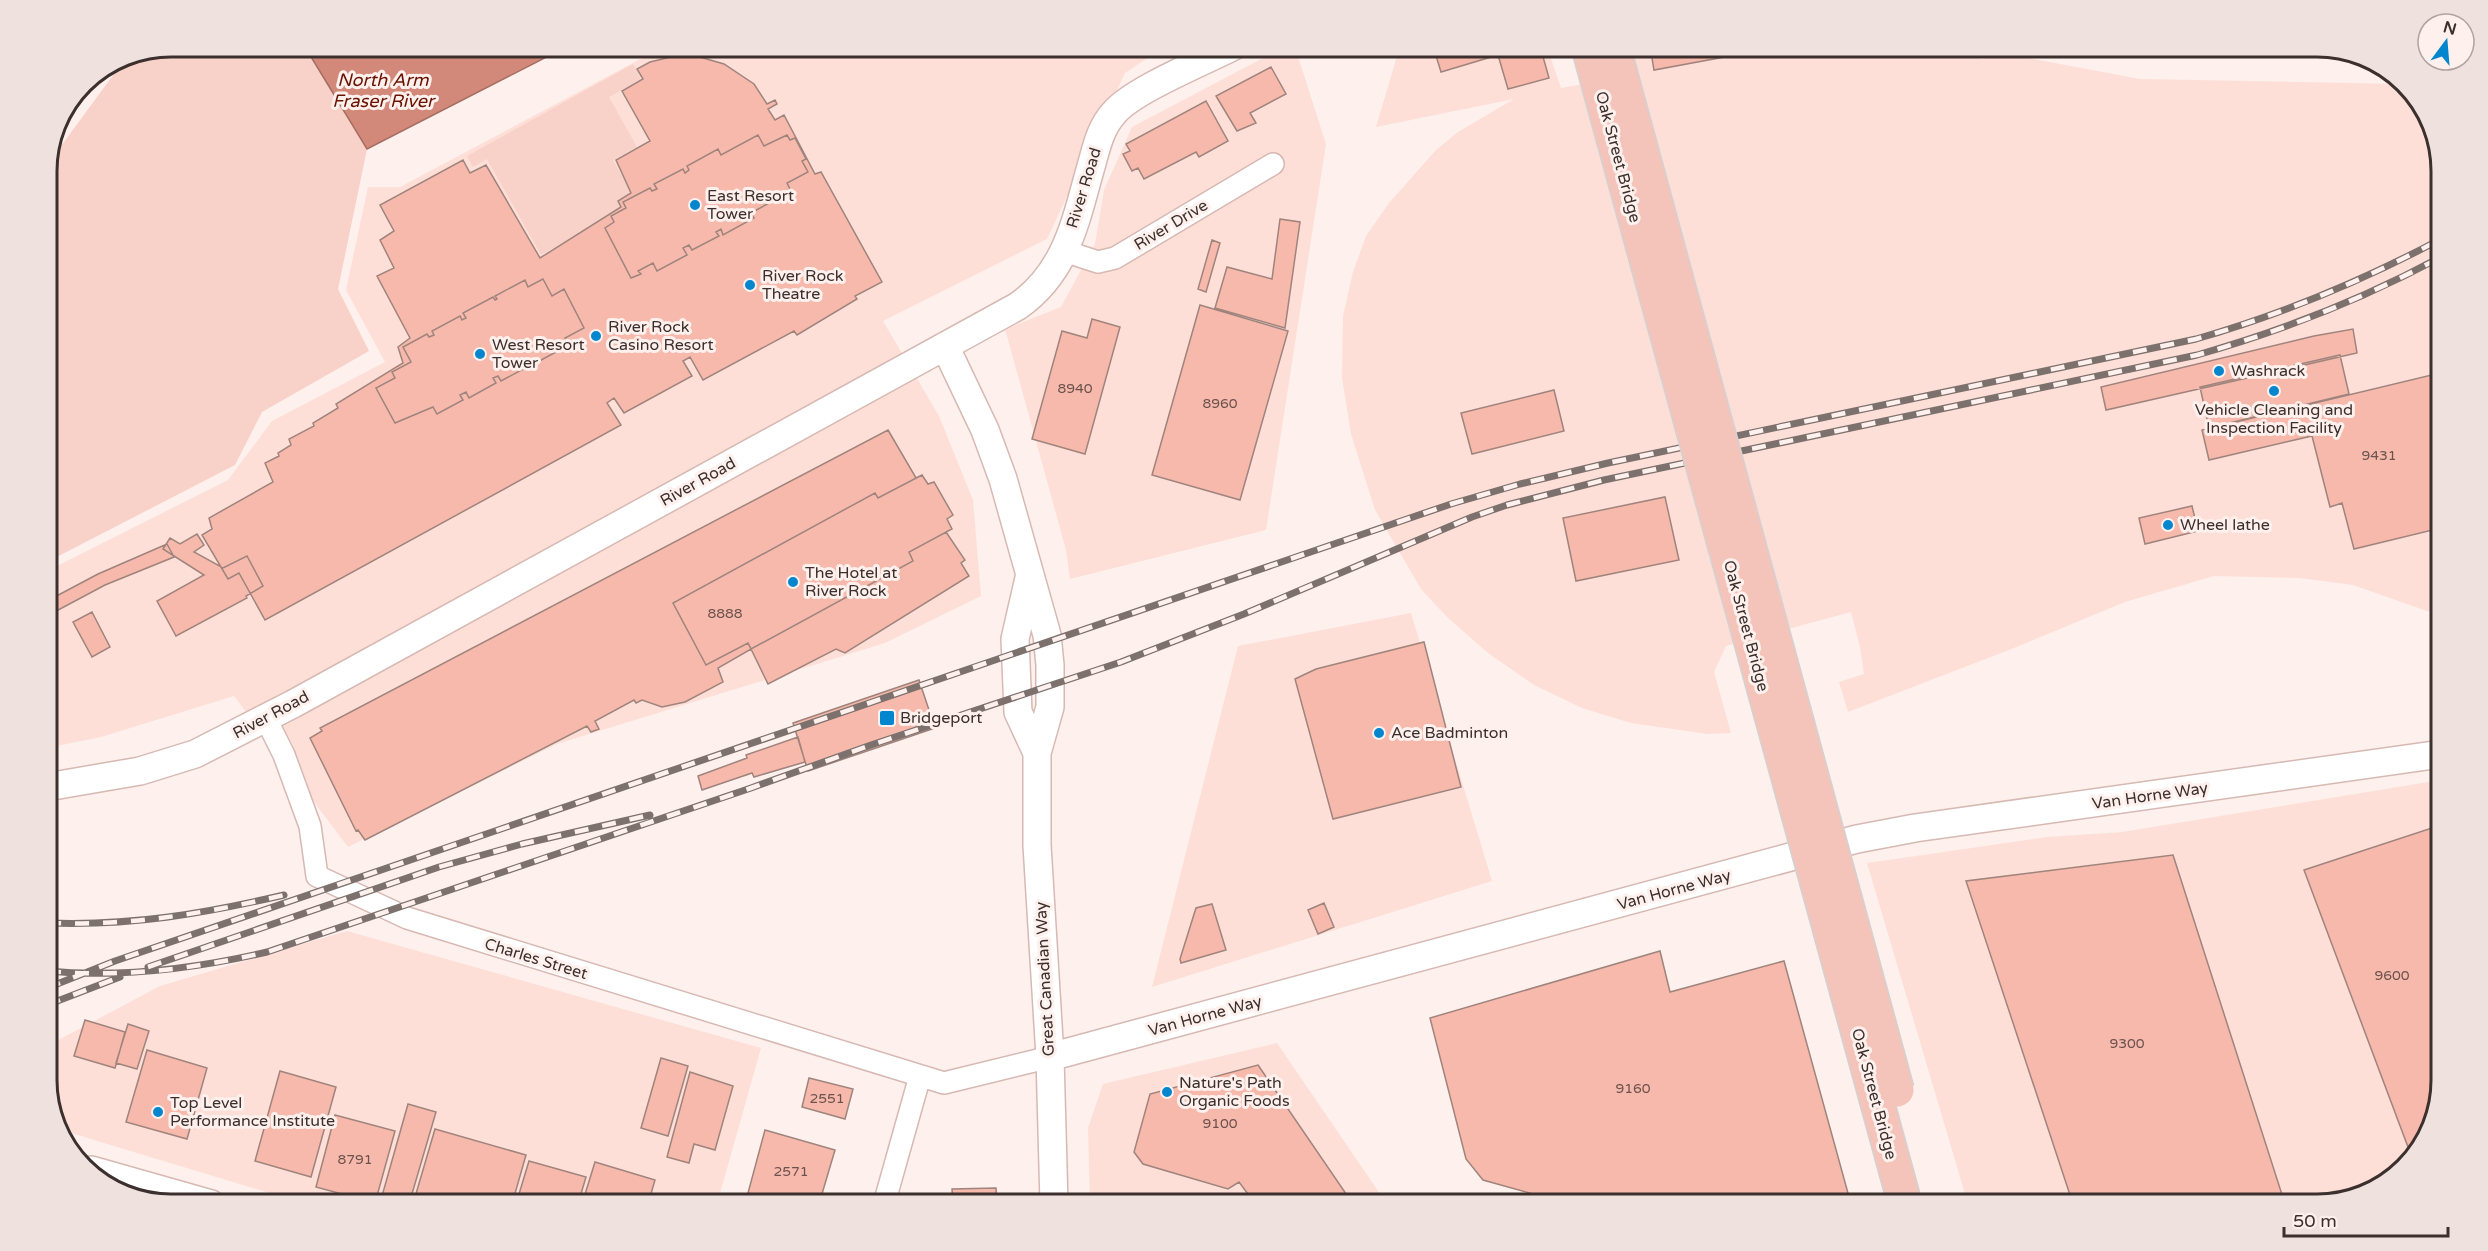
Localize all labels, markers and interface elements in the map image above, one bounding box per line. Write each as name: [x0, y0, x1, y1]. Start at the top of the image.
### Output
north arrow: [2416, 12, 2476, 72]
text: N: [2441, 17, 2459, 40]
water label: North Arm Fraser River: [332, 69, 436, 112]
street label: Oak Street Bridge: [1591, 89, 1645, 225]
street label: River Road: [1062, 145, 1106, 231]
place label: East Resort Tower: [707, 186, 794, 224]
street label: River Drive: [1130, 195, 1212, 255]
marker: East Resort Tower: [688, 198, 702, 212]
place label: River Rock Theatre: [762, 266, 844, 304]
marker: River Rock Theatre: [743, 278, 757, 292]
place label: River Rock Casino Resort: [608, 317, 714, 355]
marker: River Rock Casino Resort: [589, 329, 603, 343]
place label: West Resort Tower: [492, 335, 585, 373]
marker: West Resort Tower: [473, 347, 487, 361]
place label: Washrack: [2231, 361, 2306, 381]
marker: Washrack: [2212, 364, 2226, 378]
house number: 8940: [1057, 380, 1093, 397]
marker: Vehicle Cleaning and Inspection Facility: [2267, 384, 2281, 398]
house number: 8960: [1202, 395, 1238, 412]
place label: Vehicle Cleaning and Inspection Facility: [2195, 400, 2353, 438]
house number: 9431: [2361, 447, 2397, 464]
street label: River Road: [657, 453, 739, 511]
place label: Wheel lathe: [2180, 515, 2270, 535]
marker: Wheel lathe: [2161, 518, 2175, 532]
street label: Oak Street Bridge: [1719, 558, 1773, 694]
place label: The Hotel at River Rock: [805, 563, 897, 601]
marker: The Hotel at River Rock: [786, 575, 800, 589]
house number: 8888: [707, 605, 743, 622]
street label: River Road: [230, 687, 312, 743]
place label: Bridgeport: [900, 708, 982, 728]
marker: Bridgeport: [878, 709, 896, 727]
place label: Ace Badminton: [1391, 723, 1508, 743]
marker: Ace Badminton: [1372, 726, 1386, 740]
street label: Van Horne Way: [2091, 778, 2210, 814]
street label: Van Horne Way: [1615, 865, 1733, 915]
street label: Great Canadian Way: [1031, 901, 1059, 1057]
street label: Charles Street: [482, 934, 590, 984]
house number: 9600: [2374, 967, 2410, 984]
street label: Van Horne Way: [1146, 991, 1264, 1041]
street label: Oak Street Bridge: [1847, 1026, 1901, 1162]
house number: 9300: [2109, 1035, 2145, 1052]
place label: Nature's Path Organic Foods: [1179, 1073, 1290, 1111]
house number: 9160: [1615, 1080, 1651, 1097]
marker: Nature's Path Organic Foods: [1160, 1085, 1174, 1099]
house number: 2551: [809, 1090, 845, 1107]
place label: Top Level Performance Institute: [170, 1093, 335, 1131]
marker: Top Level Performance Institute: [151, 1105, 165, 1119]
house number: 9100: [1202, 1115, 1238, 1132]
house number: 8791: [337, 1151, 373, 1168]
house number: 2571: [773, 1163, 809, 1180]
scale bar: [2284, 1200, 2448, 1238]
text: 50 m: [2293, 1210, 2337, 1232]

